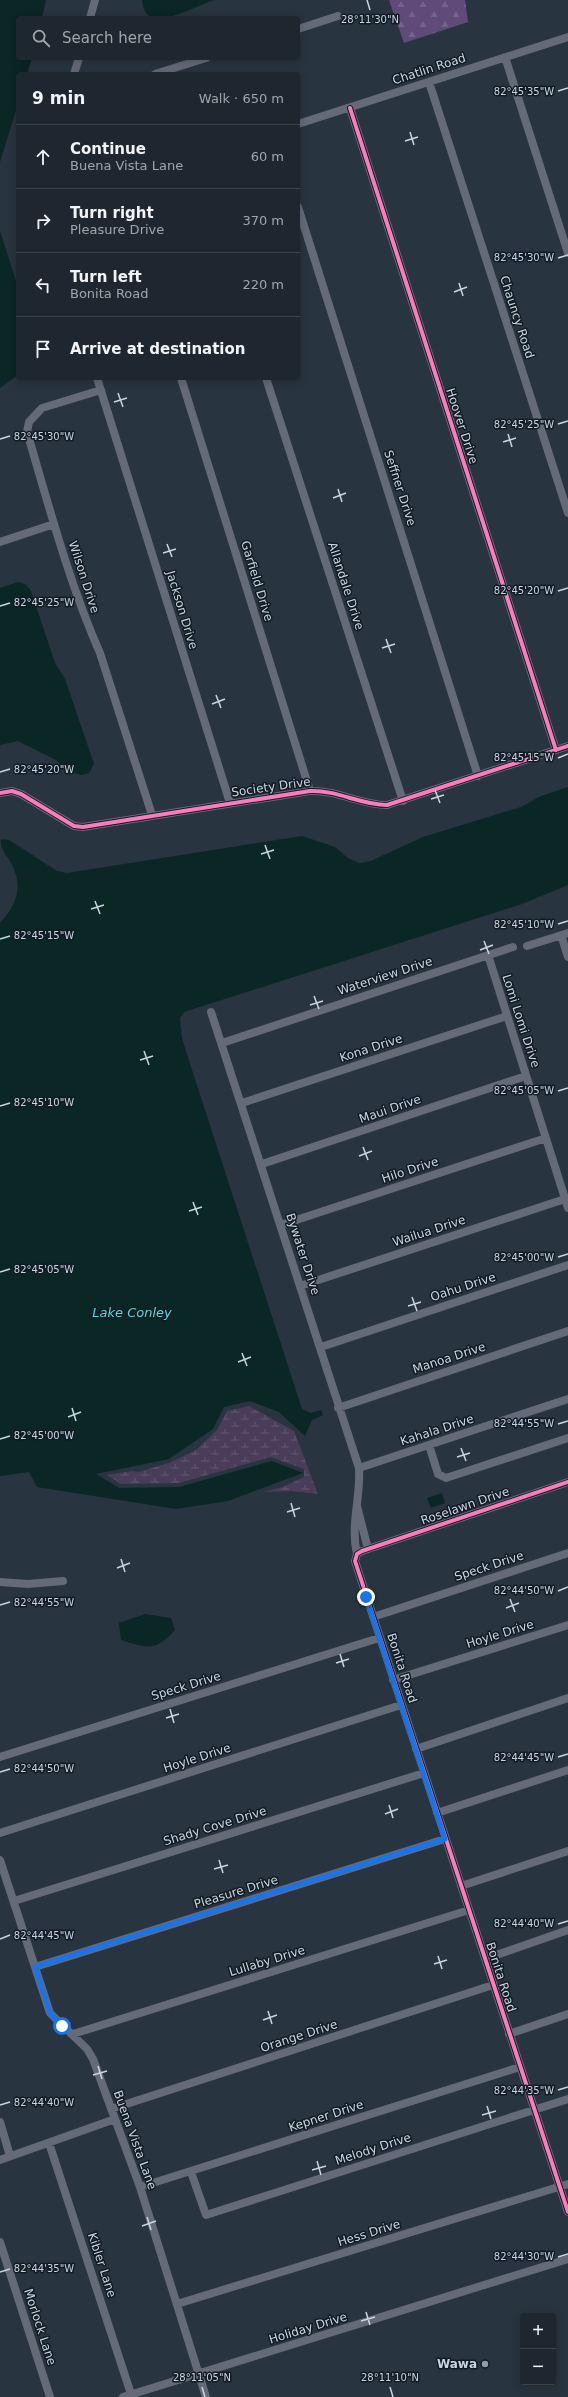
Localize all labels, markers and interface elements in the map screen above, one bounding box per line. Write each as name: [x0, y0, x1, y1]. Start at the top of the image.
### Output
text: 28°11'30"N: [341, 14, 399, 25]
search box: [16, 16, 300, 60]
icon: search: [30, 27, 52, 49]
text: Search here: [62, 29, 152, 47]
street label: Chatlin Road: [391, 51, 467, 87]
text: 82°45'35"W: [494, 86, 554, 97]
text: 9 min: [32, 88, 85, 108]
text: Walk · 650 m: [199, 91, 284, 106]
text: Continue: [70, 140, 146, 158]
icon: ahead: [32, 146, 54, 168]
text: 60 m: [251, 149, 284, 164]
text: Buena Vista Lane: [70, 158, 183, 173]
text: Turn right: [70, 204, 154, 222]
icon: right: [32, 210, 54, 232]
text: 370 m: [242, 213, 284, 228]
text: Pleasure Drive: [70, 222, 164, 237]
text: 82°45'30"W: [494, 252, 554, 263]
text: Turn left: [70, 268, 142, 286]
icon: left: [32, 274, 54, 296]
street label: Chauncy Road: [497, 274, 537, 360]
text: 220 m: [242, 277, 284, 292]
text: Bonita Road: [70, 286, 149, 301]
icon: arrive: [32, 338, 54, 360]
text: Arrive at destination: [70, 340, 245, 358]
street label: Hoover Drive: [443, 386, 481, 466]
text: 82°45'25"W: [494, 419, 554, 430]
text: 82°45'30"W: [14, 431, 74, 442]
street label: Seffner Drive: [381, 448, 419, 528]
street label: Wilson Drive: [66, 539, 102, 615]
street label: Garfield Drive: [238, 539, 276, 623]
street label: Allandale Drive: [325, 540, 367, 632]
street label: Jackson Drive: [163, 568, 201, 651]
text: 82°45'20"W: [494, 585, 554, 596]
text: 82°45'25"W: [14, 597, 74, 608]
text: 82°45'15"W: [494, 752, 554, 763]
text: 82°45'20"W: [14, 764, 74, 775]
street label: Society Drive: [230, 775, 312, 799]
text: 82°45'10"W: [494, 919, 554, 930]
text: 82°45'15"W: [14, 930, 74, 941]
street label: Waterview Drive: [336, 954, 434, 998]
street label: Lomi Lomi Drive: [499, 973, 543, 1069]
street label: Kona Drive: [338, 1031, 404, 1065]
text: 82°45'05"W: [494, 1085, 554, 1096]
street label: Maui Drive: [357, 1092, 423, 1126]
text: 82°45'10"W: [14, 1097, 74, 1108]
street label: Hilo Drive: [380, 1154, 440, 1186]
street label: Bywater Drive: [283, 1211, 323, 1297]
street label: Wailua Drive: [391, 1213, 467, 1249]
text: 82°45'00"W: [494, 1252, 554, 1263]
text: 82°45'05"W: [14, 1264, 74, 1275]
street label: Oahu Drive: [429, 1270, 497, 1304]
water label: Lake Conley: [92, 1305, 172, 1320]
street label: Manoa Drive: [411, 1340, 487, 1376]
street label: Kahala Drive: [398, 1412, 476, 1448]
text: 82°44'55"W: [494, 1418, 554, 1429]
text: 82°45'00"W: [14, 1430, 74, 1441]
street label: Roselawn Drive: [419, 1484, 511, 1528]
street label: Speck Drive: [453, 1548, 525, 1584]
text: 82°44'50"W: [494, 1585, 554, 1596]
route end: [357, 1588, 375, 1606]
text: 82°44'55"W: [14, 1597, 74, 1608]
street label: Hoyle Drive: [464, 1617, 536, 1651]
street label: Bonita Road: [384, 1631, 420, 1705]
street label: Speck Drive: [150, 1669, 222, 1703]
street label: Hoyle Drive: [162, 1741, 232, 1775]
text: 82°44'45"W: [494, 1752, 554, 1763]
text: 82°44'50"W: [14, 1763, 74, 1774]
street label: Shady Cove Drive: [162, 1804, 268, 1848]
street label: Pleasure Drive: [192, 1873, 280, 1911]
text: 82°44'40"W: [494, 1918, 554, 1929]
text: 82°44'45"W: [14, 1930, 74, 1941]
street label: Bonita Road: [483, 1940, 519, 2014]
street label: Lullaby Drive: [227, 1943, 307, 1979]
route start: [53, 2017, 71, 2035]
street label: Orange Drive: [259, 2017, 339, 2055]
text: 82°44'35"W: [494, 2085, 554, 2096]
street label: Buena Vista Lane: [111, 2089, 159, 2191]
text: 82°44'40"W: [14, 2097, 74, 2108]
street label: Kepner Drive: [287, 2097, 365, 2135]
street label: Melody Drive: [333, 2130, 413, 2168]
street label: Hess Drive: [336, 2217, 402, 2249]
street label: Kibler Lane: [85, 2231, 119, 2299]
text: 82°44'30"W: [494, 2251, 554, 2262]
text: 82°44'35"W: [14, 2263, 74, 2274]
street label: Morlock Lane: [21, 2287, 59, 2367]
street label: Holiday Drive: [267, 2309, 349, 2347]
map controls: [520, 2313, 556, 2385]
button: +: [520, 2313, 556, 2349]
button: −: [520, 2349, 556, 2385]
place label: Wawa: [437, 2357, 477, 2371]
marker: Wawa: [480, 2359, 490, 2369]
text: 28°11'05"N: [173, 2372, 231, 2383]
text: 28°11'10"N: [361, 2372, 419, 2383]

